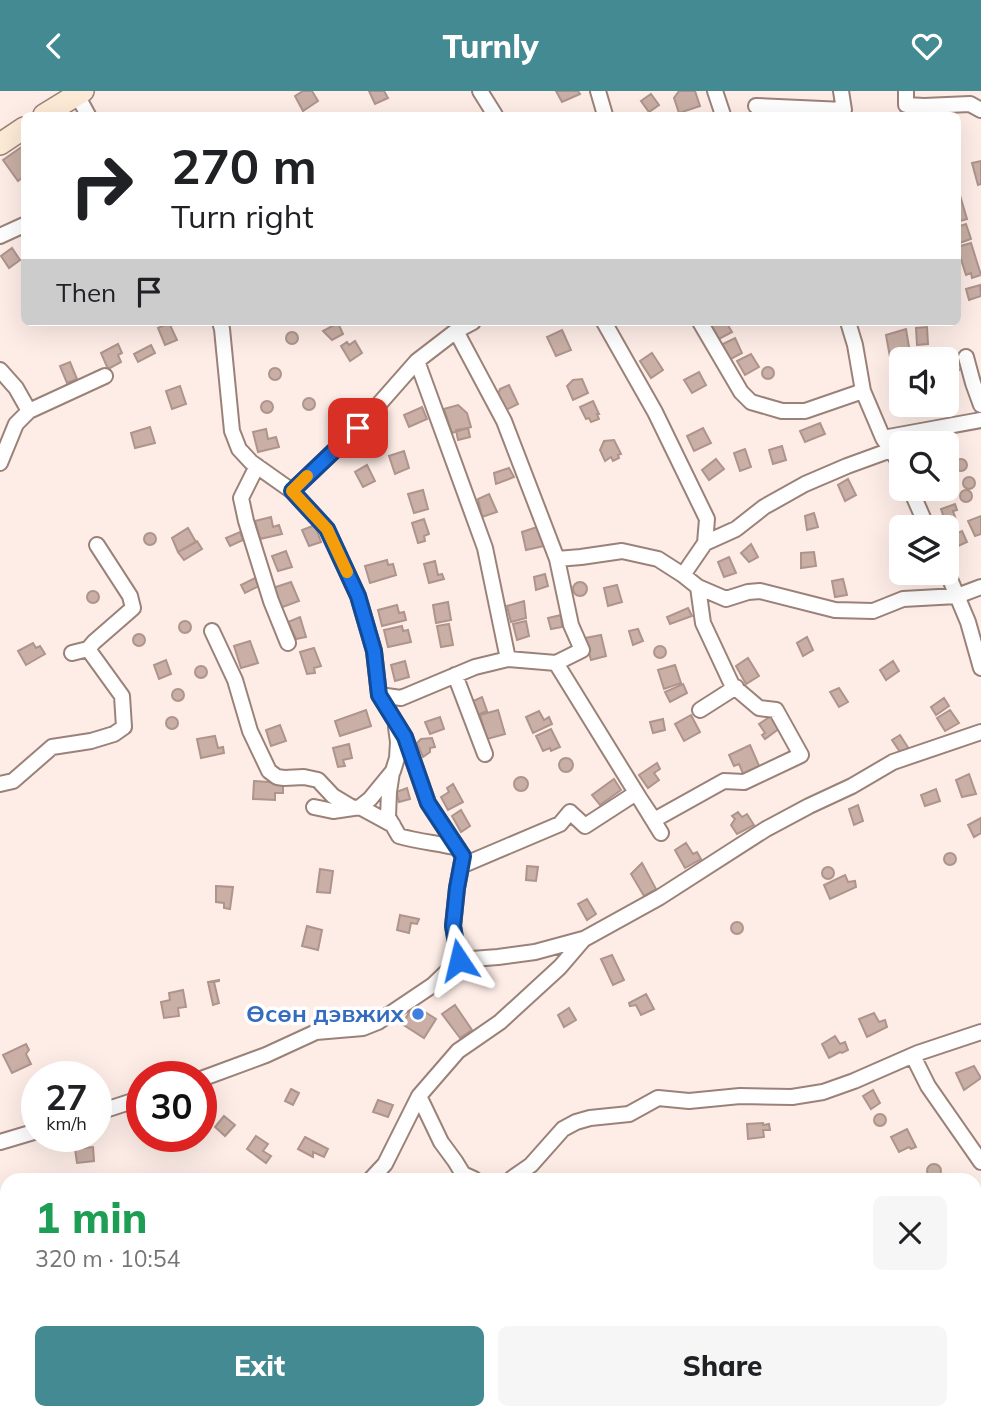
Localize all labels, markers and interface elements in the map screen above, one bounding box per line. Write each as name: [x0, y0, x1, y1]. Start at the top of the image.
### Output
text: Turnly: [442, 26, 539, 66]
icon: back: [35, 27, 73, 65]
icon: heart: [908, 27, 946, 65]
text: 270 m: [171, 135, 317, 196]
icon: right: [56, 140, 147, 231]
text: Turn right: [171, 196, 314, 236]
icon: arrive: [130, 273, 168, 311]
text: Then: [56, 276, 116, 309]
map controls: [889, 347, 959, 585]
button: sound: [889, 347, 959, 417]
pin: [328, 398, 388, 458]
icon: arrive: [339, 409, 377, 447]
button: search: [889, 431, 959, 501]
button: layers: [889, 515, 959, 585]
position arrow: [422, 923, 496, 997]
place label: Өсөн дэвжих: [246, 998, 404, 1028]
marker: Өсөн дэвжих: [410, 1006, 426, 1022]
speed limit sign: 30: [126, 1061, 217, 1152]
text: 27: [45, 1075, 88, 1119]
text: km/h: [46, 1112, 87, 1135]
text: 1 min: [35, 1191, 148, 1244]
button: close: [873, 1196, 947, 1270]
text: 320 m · 10:54: [35, 1244, 180, 1273]
button: Exit: [35, 1326, 484, 1406]
button: Share: [498, 1326, 947, 1406]

